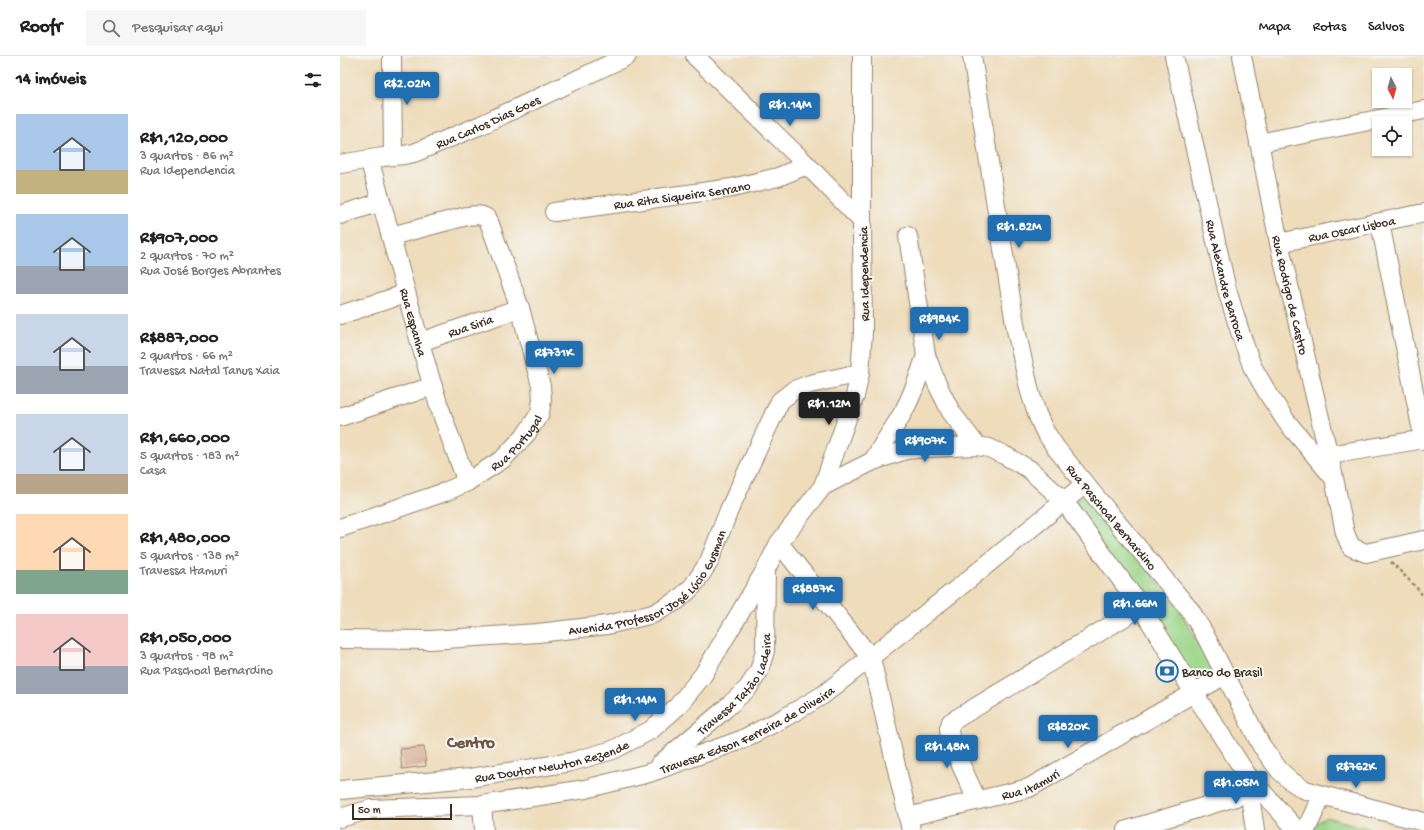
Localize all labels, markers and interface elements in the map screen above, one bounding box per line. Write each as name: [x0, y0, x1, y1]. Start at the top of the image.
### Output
search box: [86, 10, 366, 46]
text: Roofr: [20, 16, 62, 39]
icon: search: [100, 17, 122, 39]
text: Pesquisar aqui: [132, 19, 223, 37]
text: Mapa: [1259, 19, 1291, 36]
text: Rotas: [1313, 19, 1346, 36]
text: Salvos: [1368, 19, 1404, 36]
north arrow: [1372, 68, 1412, 108]
map controls: [1372, 68, 1412, 156]
icon: filters: [302, 69, 324, 91]
text: 14 imóveis: [16, 70, 86, 90]
pin: R$2.02M: [370, 72, 444, 106]
text: R$2.02M: [384, 77, 430, 92]
street label: Rua Carlos Dias Goes: [434, 93, 544, 153]
pin: R$1.14M: [753, 93, 827, 127]
text: R$1.14M: [769, 98, 811, 113]
button: locate: [1372, 116, 1412, 156]
text: R$1,120,000: [140, 129, 228, 149]
icon: home: [48, 130, 96, 178]
text: 3 quartos · 86 m²: [140, 149, 234, 164]
text: Rua Idependencia: [140, 164, 235, 179]
street label: Rua Rita Siqueira Serrano: [613, 179, 752, 214]
street label: Rua Oscar Lisboa: [1307, 214, 1398, 247]
pin: R$1.82M: [982, 215, 1056, 249]
street label: Rua Alexandre Barroca: [1201, 219, 1248, 344]
text: R$1.82M: [997, 220, 1041, 235]
street label: Rua Idependencia: [857, 226, 874, 322]
text: R$907,000: [140, 229, 218, 249]
icon: home: [48, 230, 96, 278]
street label: Rua Rodrigo de Castro: [1268, 234, 1310, 357]
text: 2 quartos · 70 m²: [140, 249, 234, 264]
text: Rua José Borges Abrantes: [140, 264, 281, 279]
street label: Rua Espanha: [395, 287, 429, 359]
pin: R$984K: [906, 307, 972, 341]
street label: Rua Siria: [446, 312, 496, 342]
text: R$984K: [919, 312, 959, 327]
text: R$887,000: [140, 329, 218, 349]
icon: home: [48, 330, 96, 378]
pin: R$731K: [521, 341, 587, 375]
text: R$731K: [535, 346, 573, 361]
text: 2 quartos · 66 m²: [140, 349, 233, 364]
text: Travessa Natal Tanus Xaia: [140, 364, 280, 379]
pin: R$1.12M: [792, 392, 866, 426]
text: R$1.12M: [808, 397, 850, 412]
street label: Rua Portugal: [488, 412, 547, 475]
text: R$1,660,000: [140, 429, 230, 449]
pin: R$907K: [892, 429, 958, 463]
icon: home: [48, 430, 96, 478]
text: R$907K: [905, 434, 945, 449]
text: 5 quartos · 183 m²: [140, 449, 239, 464]
street label: Rua Paschoal Bernardino: [1062, 462, 1159, 574]
text: Casa: [140, 464, 166, 479]
street label: Avenida Professor José Lúcio Gusman: [568, 528, 731, 639]
text: R$1,480,000: [140, 529, 230, 549]
icon: home: [48, 530, 96, 578]
text: 5 quartos · 138 m²: [140, 549, 239, 564]
text: Travessa Itamuri: [140, 564, 228, 579]
pin: R$887K: [780, 577, 846, 611]
text: R$887K: [793, 582, 833, 597]
pin: R$1.66M: [1098, 592, 1172, 626]
text: R$1.66M: [1113, 597, 1157, 612]
text: R$1,050,000: [140, 629, 231, 649]
icon: home: [48, 630, 96, 678]
street label: Travessa Tatão Ladeira: [694, 633, 775, 740]
text: 3 quartos · 98 m²: [140, 649, 234, 664]
bank icon: Banco do Brasil: [1154, 658, 1180, 684]
text: Rua Paschoal Bernardino: [140, 664, 273, 679]
place label: Banco do Brasil: [1181, 666, 1263, 681]
street label: Travessa Edson Ferreira de Oliveira: [658, 683, 839, 779]
pin: R$1.14M: [598, 688, 672, 722]
text: R$1.14M: [614, 693, 656, 708]
pin: R$820K: [1035, 715, 1101, 749]
text: R$820K: [1048, 720, 1088, 735]
district label: Centro: [446, 734, 495, 754]
pin: R$1.48M: [910, 735, 984, 769]
street label: Rua Doutor Newton Rezende: [474, 738, 632, 787]
text: R$1.48M: [925, 740, 969, 755]
pin: R$762K: [1323, 755, 1389, 789]
text: R$762K: [1336, 760, 1376, 775]
street label: Rua Itamuri: [1000, 767, 1063, 804]
pin: R$1.05M: [1199, 771, 1273, 805]
text: R$1.05M: [1213, 776, 1259, 791]
scale bar: [352, 802, 452, 821]
text: 50 m: [358, 805, 380, 817]

